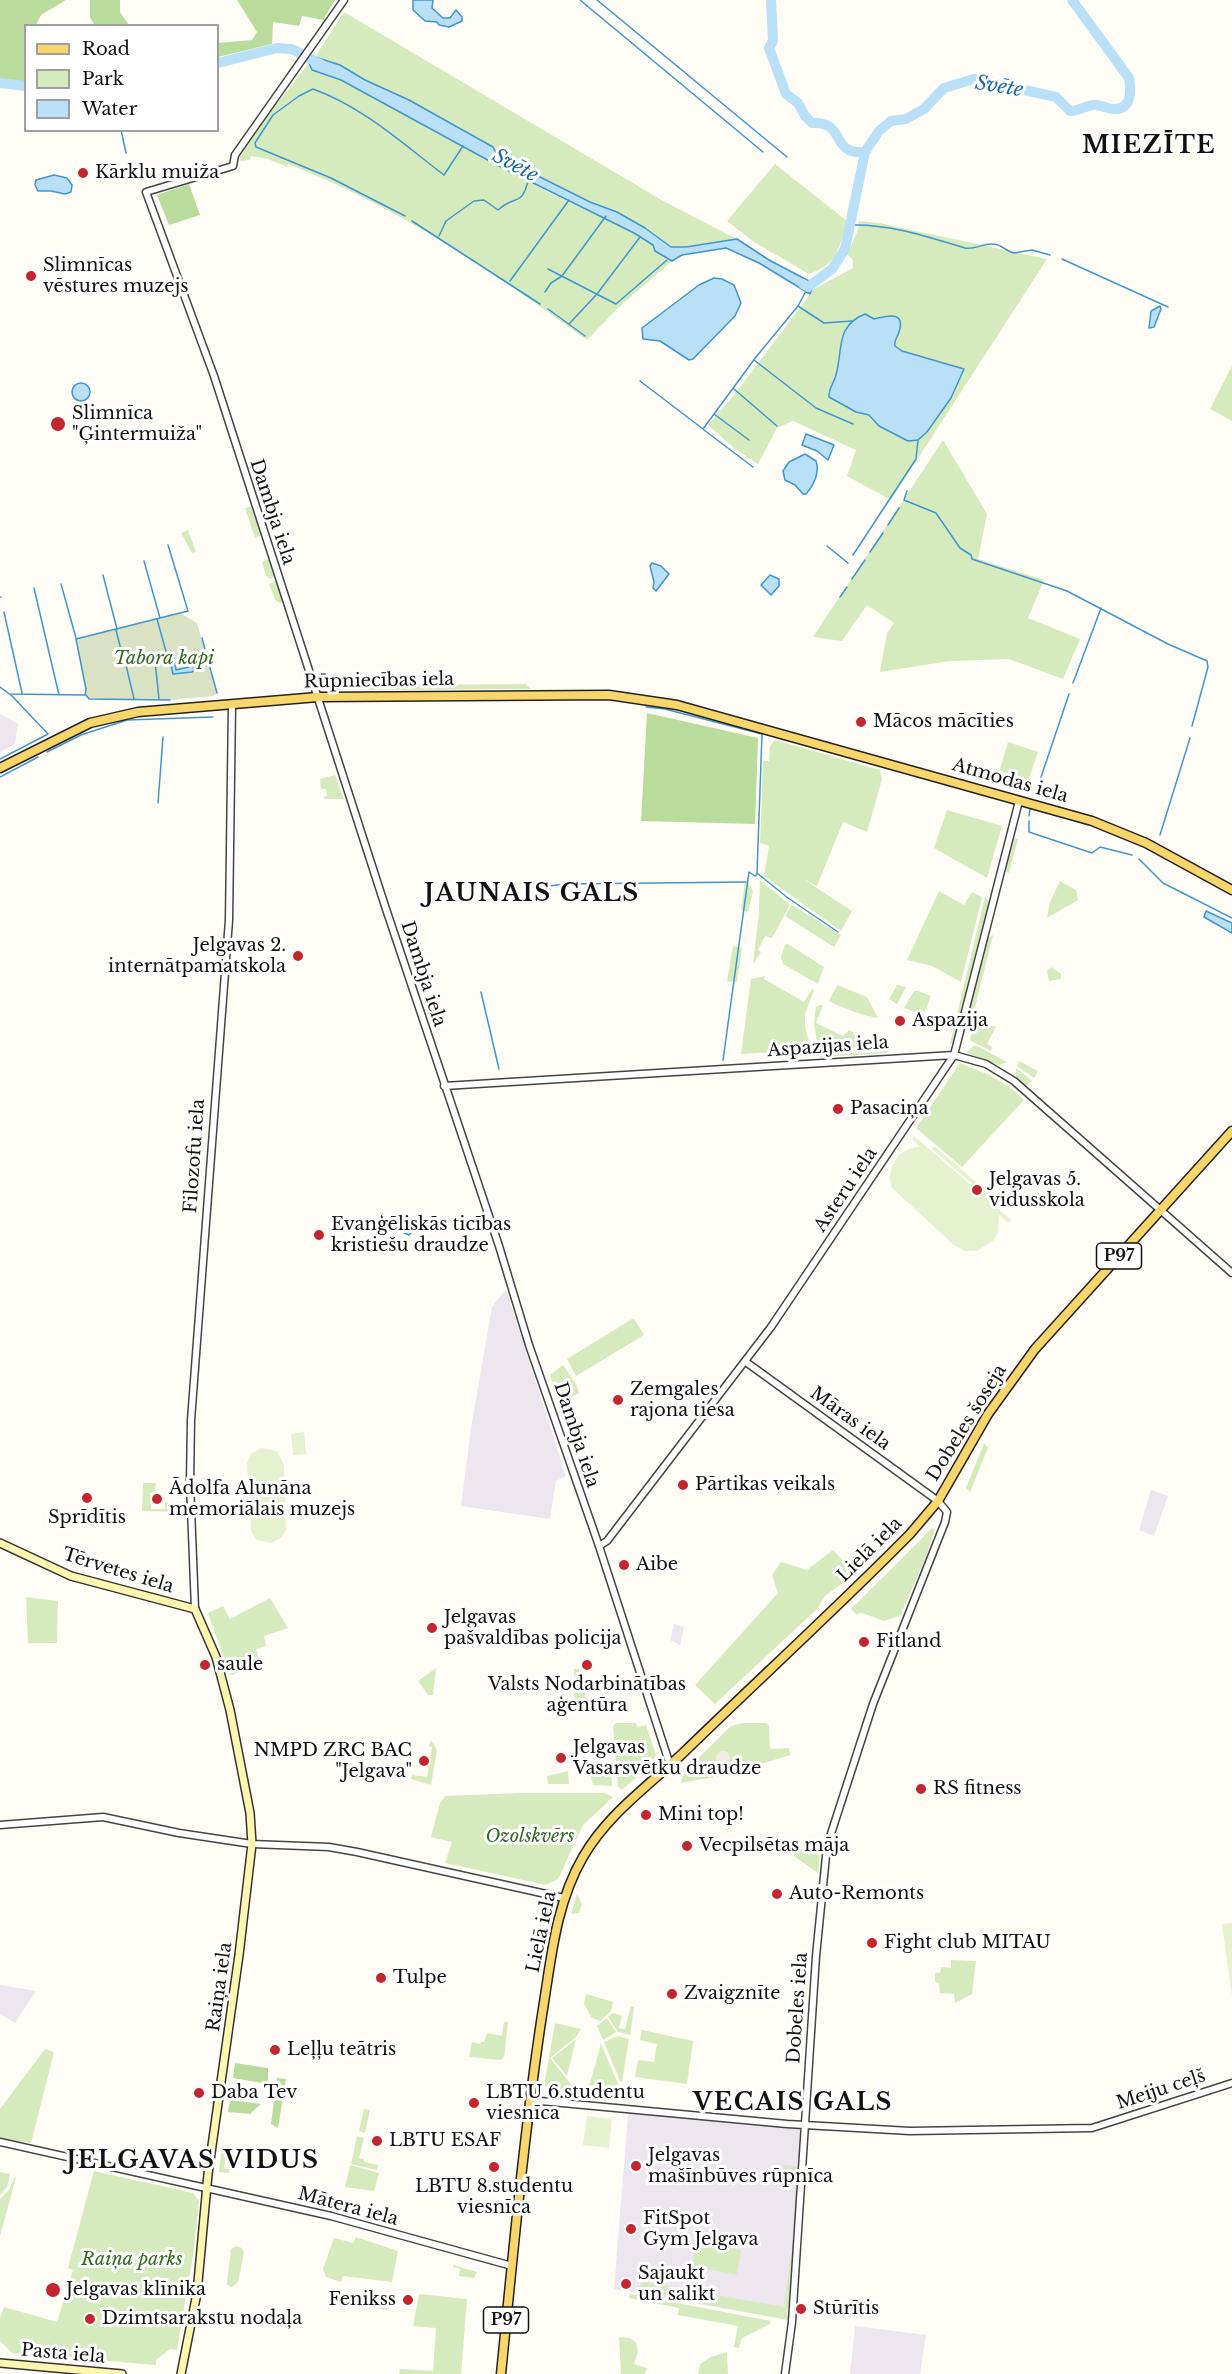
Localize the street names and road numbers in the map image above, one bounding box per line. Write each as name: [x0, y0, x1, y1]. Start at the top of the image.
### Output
street label: Dambja iela: [245, 456, 299, 568]
street label: Rūpniecības iela: [304, 669, 454, 693]
street label: Atmodas iela: [950, 754, 1070, 808]
street label: Dambja iela: [396, 918, 450, 1030]
street label: Aspazijas iela: [767, 1032, 889, 1062]
street label: Filozofu iela: [180, 1098, 210, 1214]
street label: Asteru iela: [810, 1144, 882, 1236]
road number: P97: [1096, 1243, 1142, 1269]
street label: Dobeles šoseja: [923, 1361, 1011, 1485]
street label: Dambja iela: [549, 1379, 603, 1491]
street label: Māras iela: [806, 1383, 894, 1455]
street label: Lielā iela: [833, 1513, 907, 1587]
street label: Tērvetes iela: [60, 1544, 176, 1598]
street label: Lielā iela: [523, 1889, 561, 1975]
street label: Raiņa iela: [203, 1941, 237, 2033]
street label: Dobeles iela: [783, 1952, 813, 2064]
street label: Meiju ceļš: [1114, 2065, 1208, 2115]
street label: Mātera iela: [296, 2183, 400, 2231]
road number: P97: [484, 2307, 528, 2333]
street label: Pasta iela: [20, 2340, 106, 2368]

